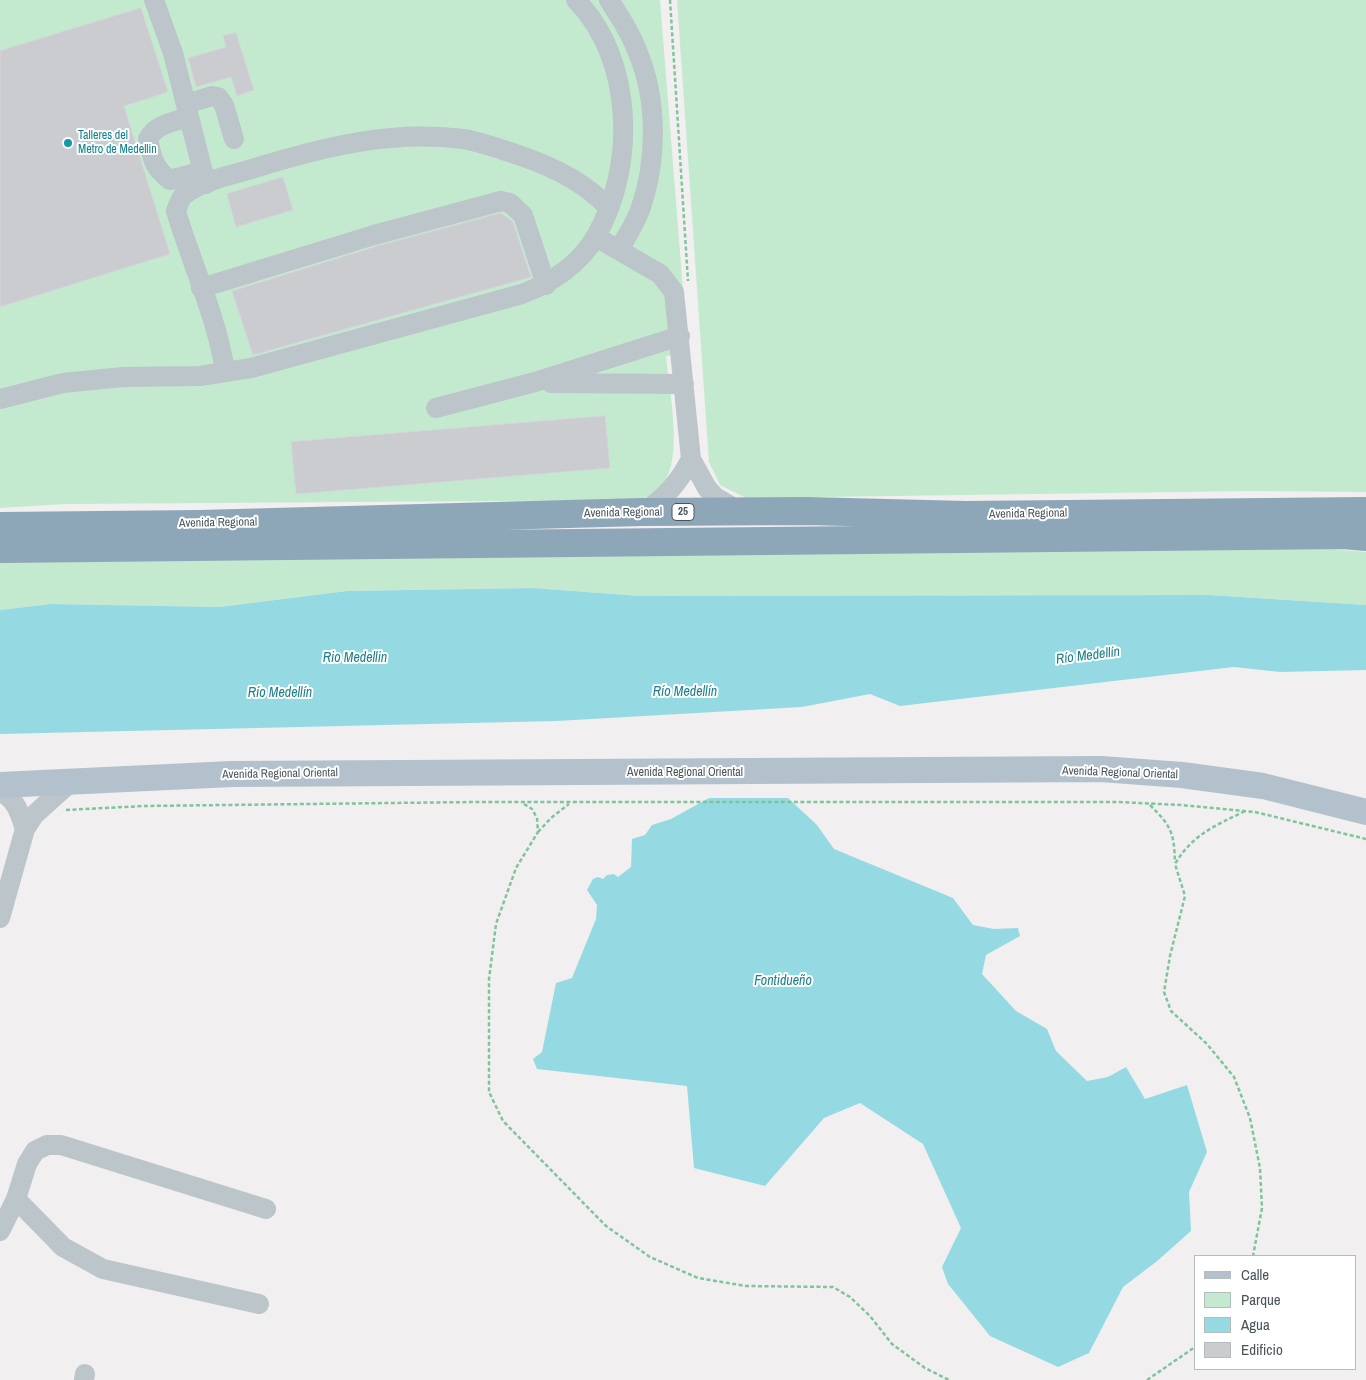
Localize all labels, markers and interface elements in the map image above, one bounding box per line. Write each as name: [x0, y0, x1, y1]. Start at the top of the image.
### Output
place label: Talleres del Metro de Medellin: [78, 129, 157, 157]
marker: Talleres del Metro de Medellin: [62, 137, 74, 149]
road number: 25: [672, 504, 694, 520]
street label: Avenida Regional: [584, 505, 662, 521]
street label: Avenida Regional: [989, 506, 1067, 522]
street label: Avenida Regional: [179, 515, 257, 531]
water label: Río Medellín: [1055, 644, 1121, 668]
water label: Rio Medellin: [323, 650, 387, 666]
water label: Río Medellín: [653, 684, 717, 700]
water label: Río Medellín: [248, 685, 312, 701]
street label: Avenida Regional Oriental: [1062, 764, 1178, 782]
street label: Avenida Regional Oriental: [222, 766, 338, 782]
street label: Avenida Regional Oriental: [627, 766, 743, 780]
water label: Fontidueño: [754, 973, 812, 989]
legend: [1194, 1255, 1356, 1370]
text: Calle: [1241, 1264, 1269, 1285]
text: Parque: [1241, 1289, 1281, 1310]
text: Agua: [1241, 1314, 1270, 1335]
text: Edificio: [1241, 1339, 1283, 1360]

